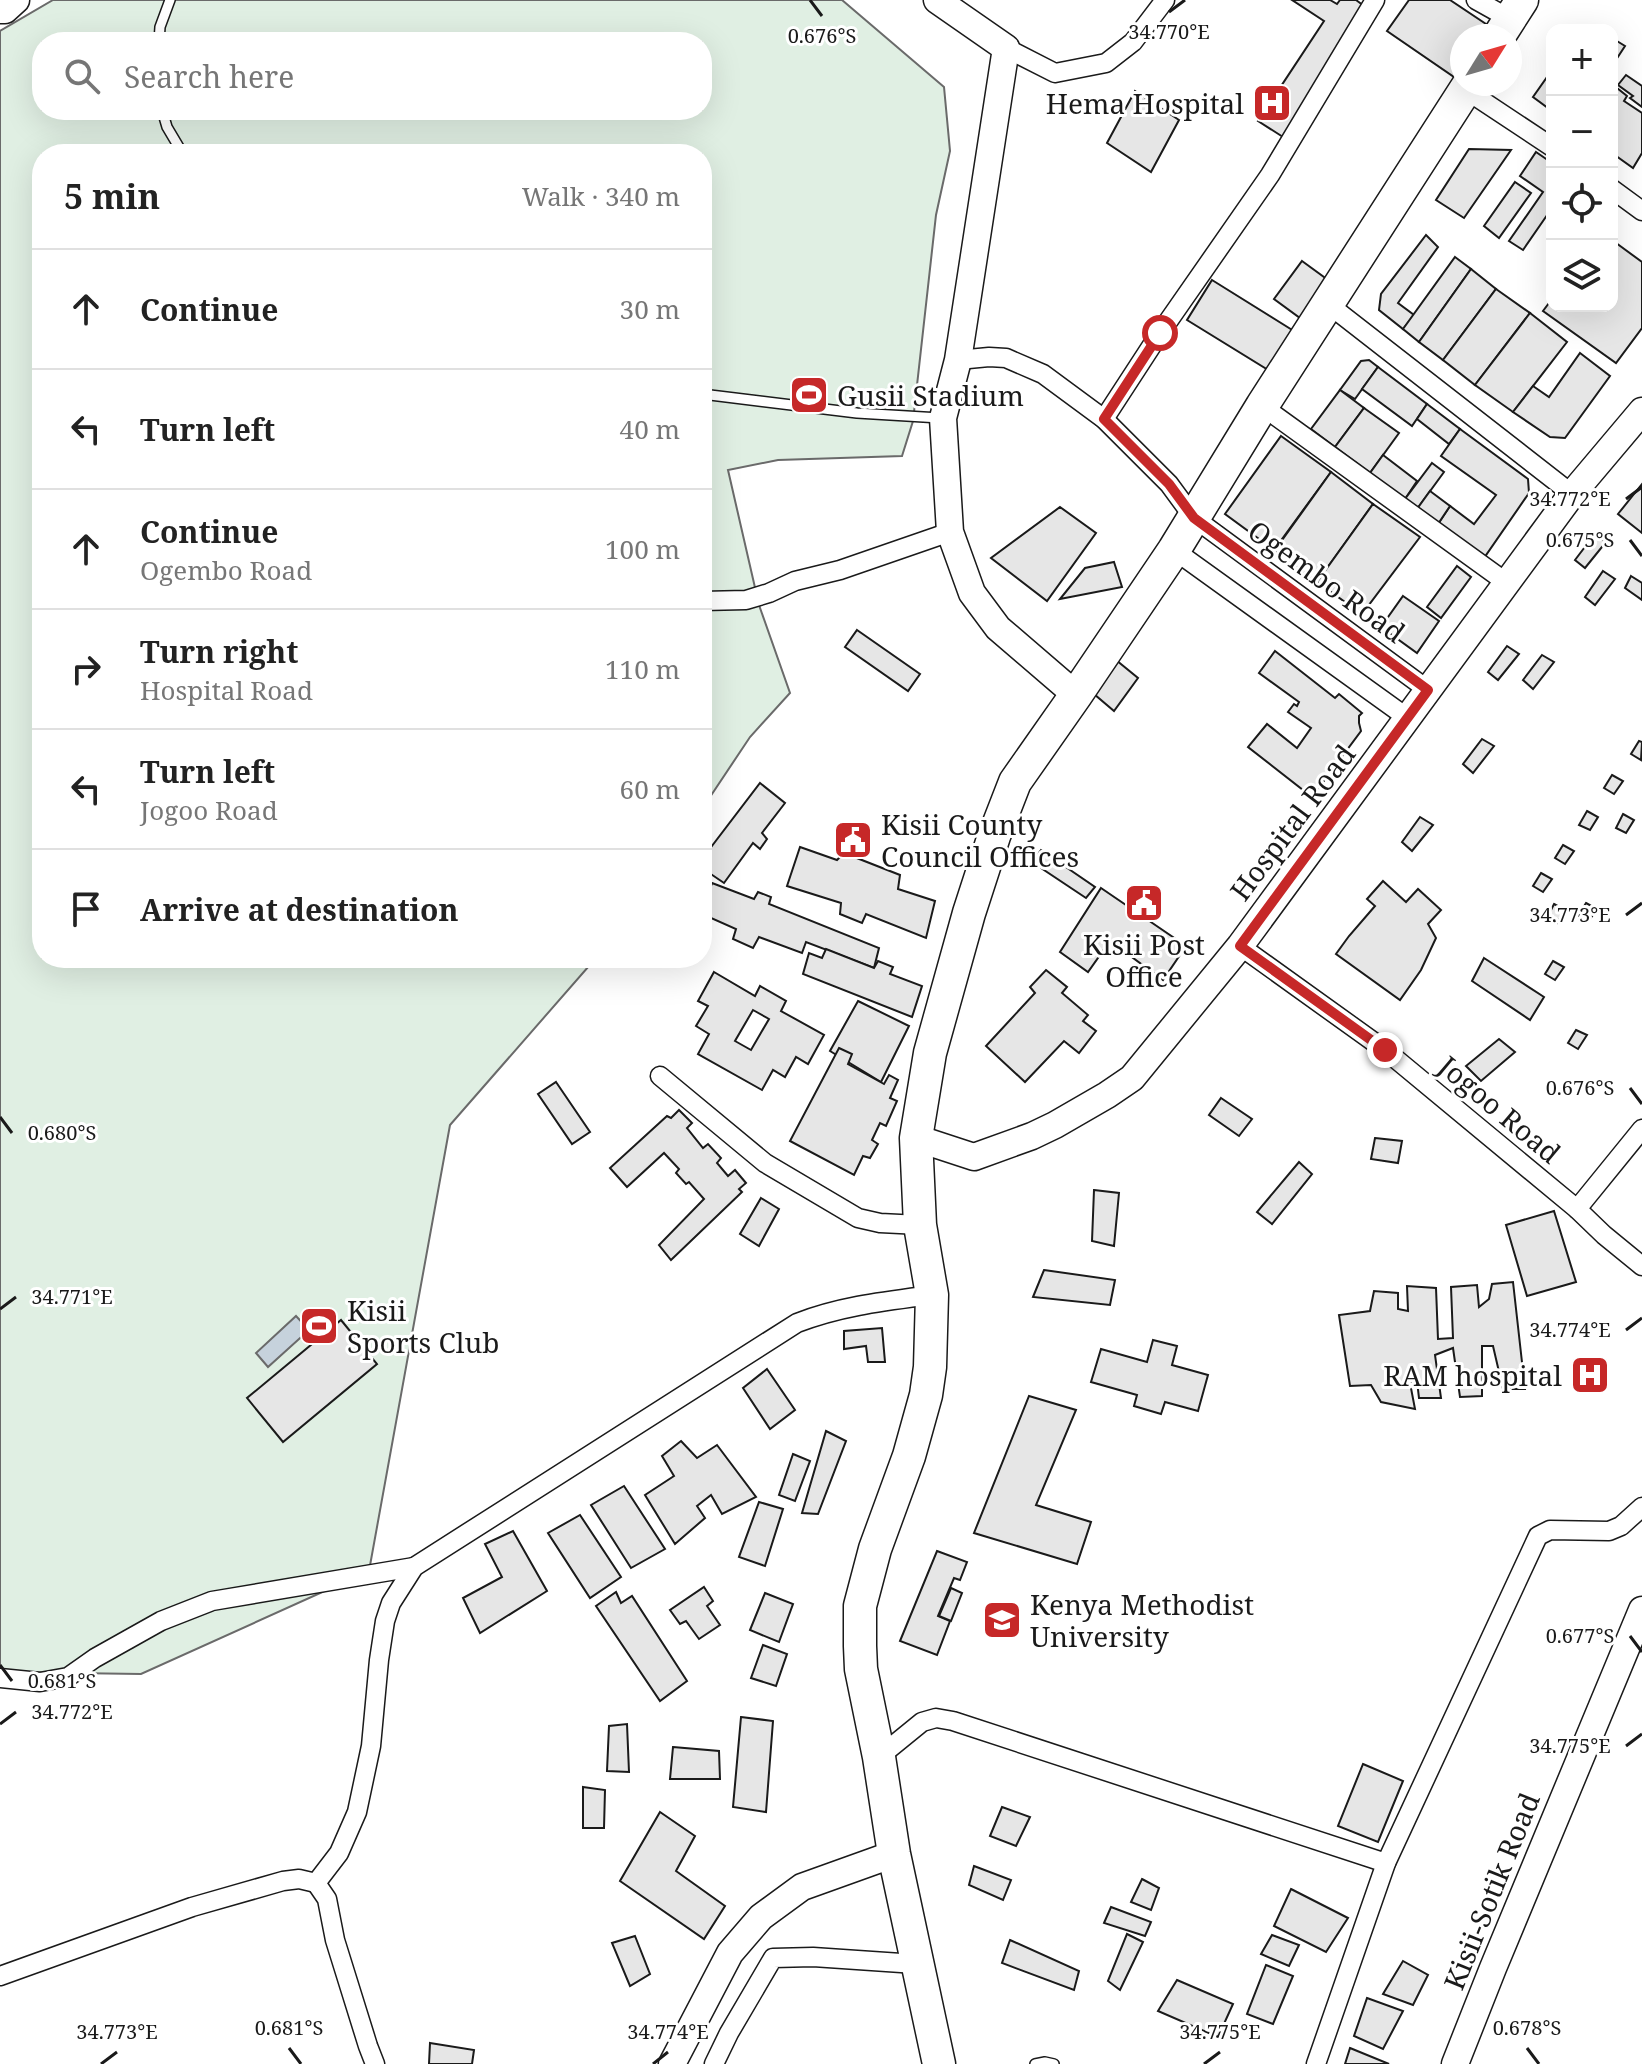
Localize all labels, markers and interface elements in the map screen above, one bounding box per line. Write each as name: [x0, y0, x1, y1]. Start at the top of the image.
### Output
text: 34.770°E: [1128, 18, 1210, 45]
text: 0.676°S: [788, 22, 856, 49]
north arrow: [1450, 24, 1522, 96]
map controls: [1546, 24, 1618, 312]
button: +: [1546, 24, 1618, 96]
search box: [32, 32, 712, 120]
icon: search: [60, 54, 104, 98]
text: Search here: [124, 56, 294, 97]
hospital icon: Hema Hospital: [1251, 82, 1293, 124]
place label: Hema Hospital: [1046, 84, 1244, 122]
button: −: [1546, 96, 1618, 168]
button: locate: [1546, 168, 1618, 240]
text: 5 min: [64, 173, 160, 219]
text: Walk · 340 m: [522, 178, 680, 214]
button: layers: [1546, 240, 1618, 312]
icon: ahead: [64, 287, 108, 331]
text: Continue: [140, 289, 278, 330]
text: 30 m: [620, 291, 680, 327]
route start: [1142, 315, 1178, 351]
sports icon: Gusii Stadium: [788, 374, 830, 416]
place label: Gusii Stadium: [837, 376, 1024, 414]
icon: left: [64, 407, 108, 451]
text: Turn left: [140, 409, 275, 450]
text: 40 m: [620, 411, 680, 447]
text: 34.772°E: [1529, 485, 1611, 512]
text: Continue: [140, 511, 278, 552]
street label: Ogembo Road: [1241, 511, 1413, 651]
text: 0.675°S: [1546, 526, 1614, 553]
icon: ahead: [64, 527, 108, 571]
text: 100 m: [605, 531, 680, 567]
text: Ogembo Road: [140, 552, 312, 588]
text: Turn right: [140, 631, 298, 672]
icon: right: [64, 647, 108, 691]
text: 110 m: [605, 651, 680, 687]
text: Hospital Road: [140, 672, 313, 708]
street label: Hospital Road: [1221, 736, 1363, 908]
text: Turn left: [140, 751, 275, 792]
icon: left: [64, 767, 108, 811]
text: 60 m: [620, 771, 680, 807]
text: Jogoo Road: [140, 792, 278, 828]
place label: Kisii County Council Offices: [881, 805, 1079, 875]
public building icon: Kisii County Council Offices: [832, 819, 874, 861]
public building icon: Kisii Post Office: [1123, 882, 1165, 924]
icon: arrive: [64, 887, 108, 931]
text: Arrive at destination: [140, 889, 459, 930]
text: 34.773°E: [1529, 901, 1611, 928]
place label: Kisii Post Office: [1083, 925, 1205, 995]
route end: [1367, 1032, 1403, 1068]
street label: Jogoo Road: [1430, 1046, 1569, 1171]
text: 0.676°S: [1546, 1074, 1614, 1101]
text: 0.680°S: [28, 1119, 96, 1146]
text: 34.771°E: [31, 1283, 113, 1310]
place label: Kisii Sports Club: [347, 1291, 499, 1361]
sports icon: Kisii Sports Club: [298, 1305, 340, 1347]
text: 34.774°E: [1529, 1316, 1611, 1343]
hospital icon: RAM hospital: [1569, 1354, 1611, 1396]
place label: RAM hospital: [1383, 1356, 1562, 1394]
place label: Kenya Methodist University: [1030, 1585, 1254, 1655]
school or university icon: Kenya Methodist University: [981, 1599, 1023, 1641]
text: 0.677°S: [1546, 1622, 1614, 1649]
text: 0.681°S: [28, 1667, 96, 1694]
text: 34.772°E: [31, 1698, 113, 1725]
text: 34.775°E: [1529, 1732, 1611, 1759]
street label: Kisii-Sotik Road: [1434, 1787, 1548, 1995]
text: 0.681°S: [255, 2014, 323, 2041]
text: 0.678°S: [1493, 2014, 1561, 2041]
text: 34.773°E: [76, 2018, 158, 2045]
text: 34.774°E: [627, 2018, 709, 2045]
text: 34.775°E: [1179, 2018, 1261, 2045]

